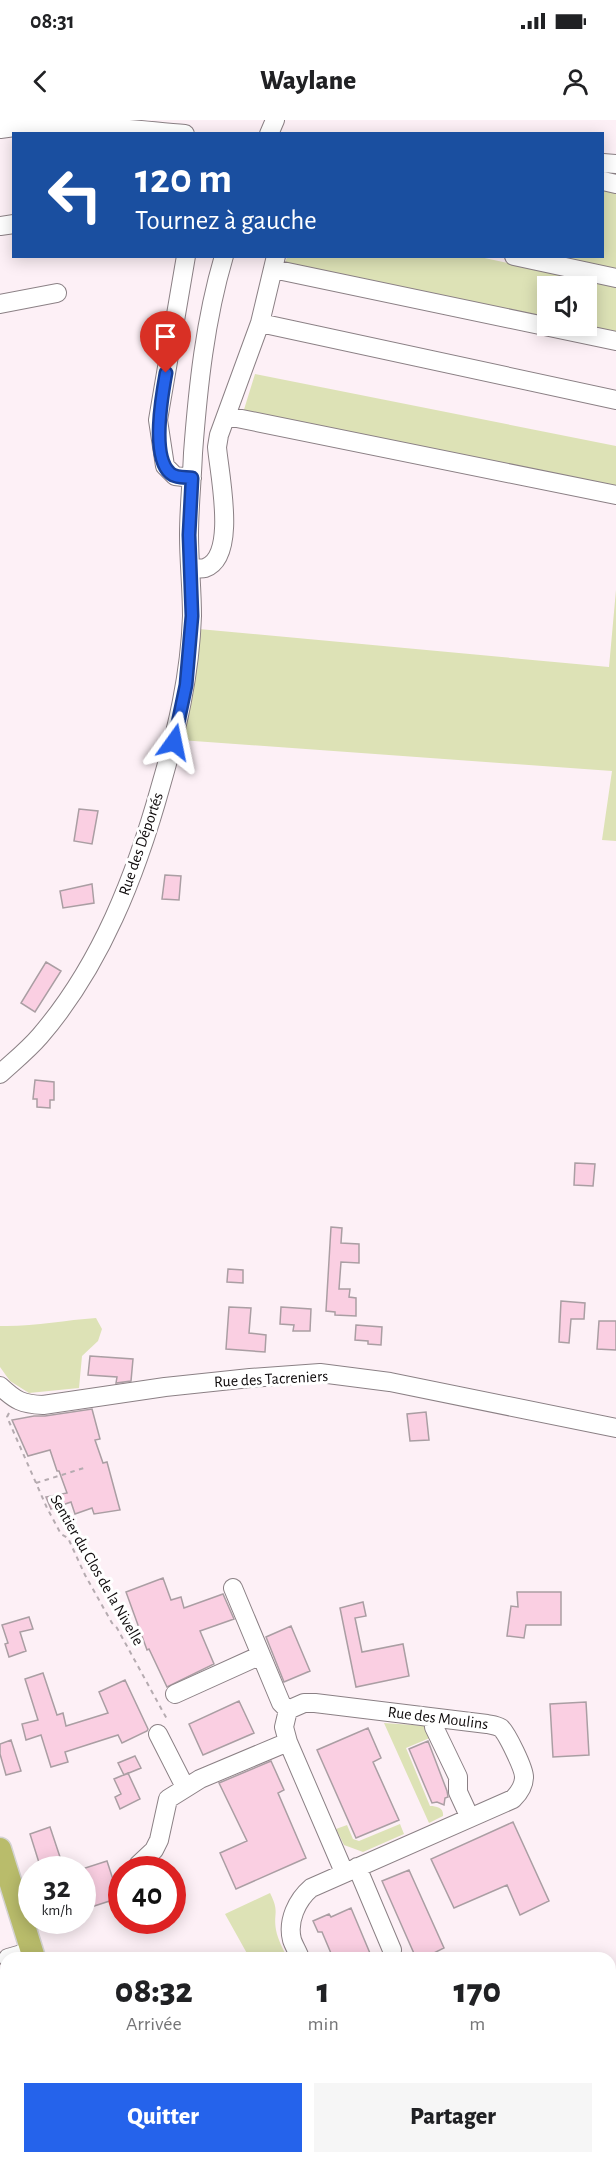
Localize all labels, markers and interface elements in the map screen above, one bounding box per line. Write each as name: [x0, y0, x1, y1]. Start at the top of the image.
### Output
text: 08:31: [30, 10, 75, 32]
icon: back: [24, 65, 57, 98]
icon: person: [559, 65, 592, 98]
text: Waylane: [260, 67, 356, 94]
icon: left: [36, 156, 114, 234]
text: 120 m: [135, 158, 232, 200]
text: Tournez à gauche: [135, 207, 317, 234]
map controls: [537, 276, 597, 336]
button: sound: [537, 276, 597, 336]
pin: [140, 311, 191, 373]
icon: arrive: [149, 320, 182, 353]
position arrow: [142, 710, 206, 774]
street label: Rue des Déportés: [116, 790, 166, 898]
street label: Rue des Tacreniers: [214, 1368, 329, 1390]
street label: Sentier du Clos de la Nivelle: [47, 1492, 147, 1648]
street label: Rue des Moulins: [387, 1704, 489, 1732]
speed limit sign: 40: [108, 1856, 186, 1934]
text: 32: [43, 1873, 71, 1903]
text: km/h: [42, 1903, 72, 1918]
text: 08:32: [115, 1973, 193, 2009]
text: 1: [317, 1973, 330, 2009]
text: 170: [453, 1973, 501, 2009]
text: Arrivée: [126, 2014, 182, 2034]
text: min: [308, 2014, 339, 2034]
text: m: [469, 2014, 485, 2034]
button: Quitter: [24, 2083, 302, 2152]
button: Partager: [314, 2083, 592, 2152]

